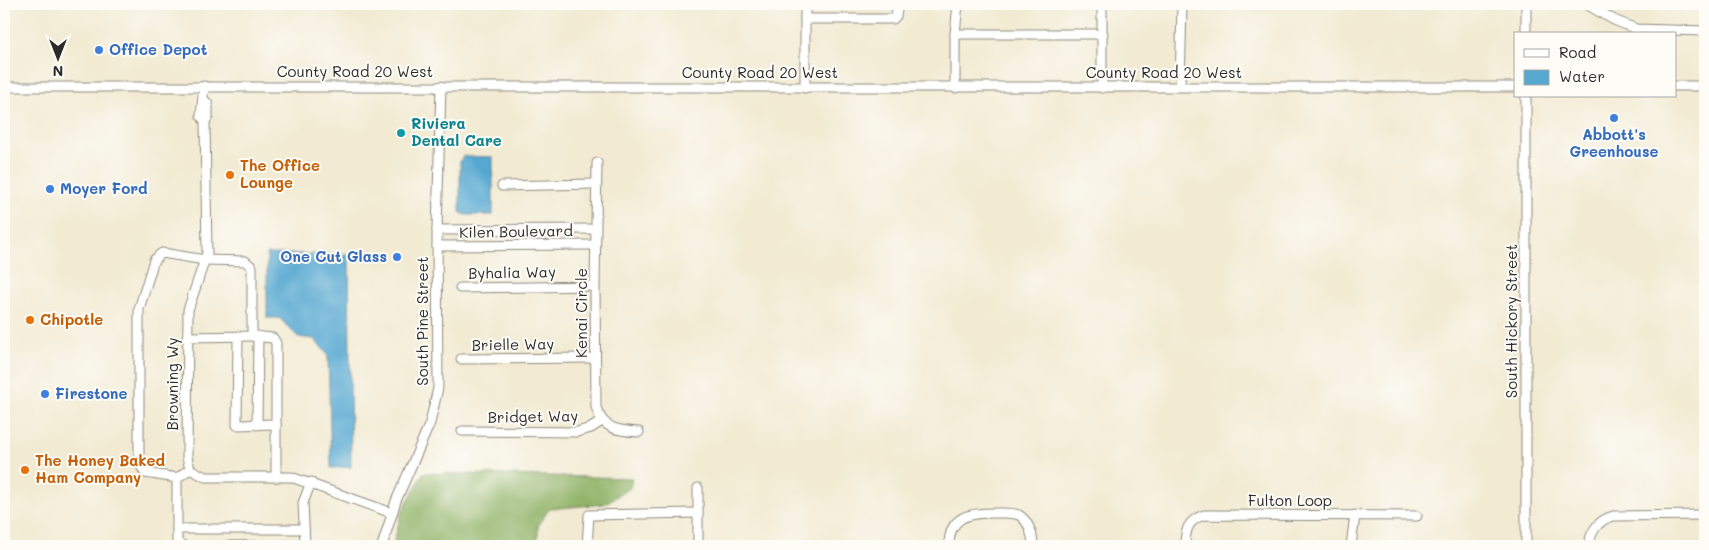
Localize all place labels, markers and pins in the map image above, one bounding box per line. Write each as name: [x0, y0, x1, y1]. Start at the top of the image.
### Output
place label: Office Depot: [109, 39, 208, 59]
marker: Office Depot: [93, 44, 105, 56]
marker: Abbott's Greenhouse: [1608, 112, 1620, 124]
place label: Riviera Dental Care: [411, 113, 502, 150]
place label: Abbott's Greenhouse: [1570, 124, 1658, 161]
marker: Riviera Dental Care: [395, 127, 407, 139]
place label: The Office Lounge: [240, 155, 320, 192]
marker: The Office Lounge: [224, 169, 236, 181]
place label: Moyer Ford: [60, 178, 148, 198]
marker: Moyer Ford: [44, 183, 56, 195]
place label: One Cut Glass: [280, 246, 387, 266]
marker: One Cut Glass: [391, 251, 403, 263]
place label: Chipotle: [40, 309, 103, 329]
marker: Chipotle: [24, 314, 36, 326]
place label: Firestone: [55, 383, 127, 403]
marker: Firestone: [39, 388, 51, 400]
place label: The Honey Baked Ham Company: [35, 450, 166, 487]
marker: The Honey Baked Ham Company: [19, 464, 31, 476]

